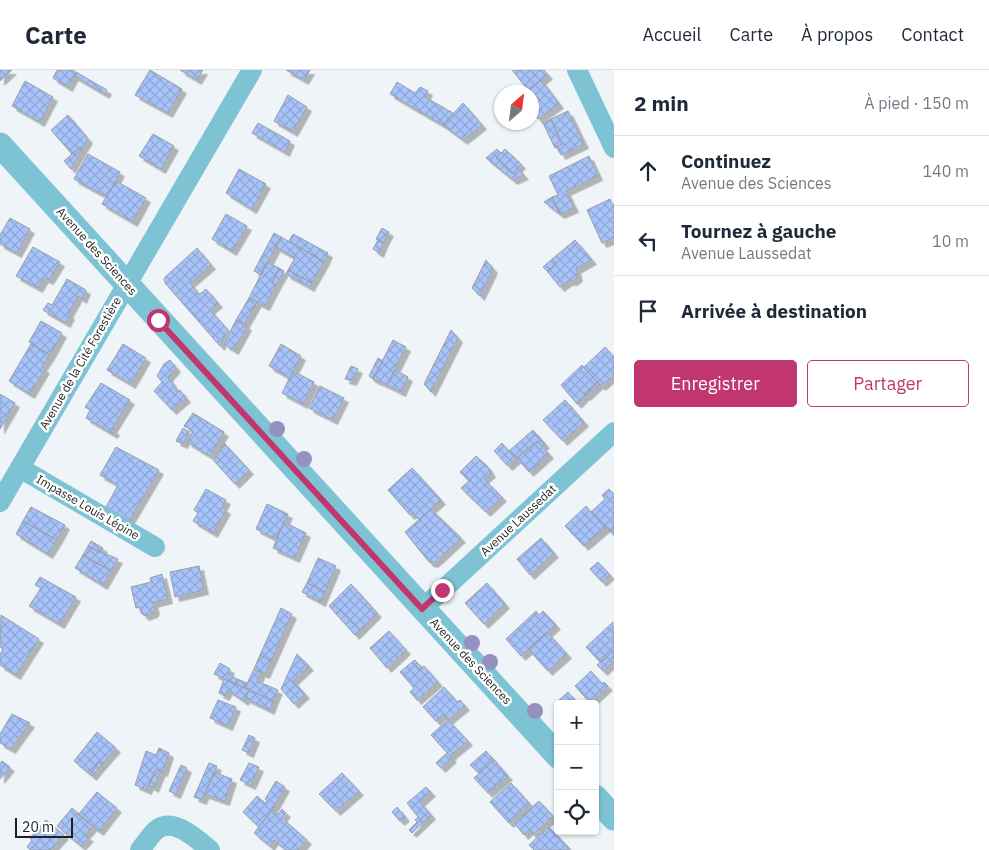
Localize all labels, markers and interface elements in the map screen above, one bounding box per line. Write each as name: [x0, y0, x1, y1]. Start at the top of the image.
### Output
text: Carte: [25, 19, 87, 51]
text: Accueil: [642, 23, 701, 46]
text: Carte: [729, 23, 773, 46]
text: À propos: [801, 23, 873, 46]
text: Contact: [901, 23, 964, 46]
north arrow: [494, 85, 539, 130]
text: 2 min: [634, 89, 689, 117]
text: À pied · 150 m: [864, 93, 969, 113]
text: Continuez: [681, 149, 771, 173]
icon: ahead: [634, 157, 662, 185]
text: 140 m: [922, 161, 969, 181]
text: Avenue des Sciences: [681, 173, 832, 193]
street label: Avenue des Sciences: [54, 204, 140, 298]
text: Tournez à gauche: [681, 219, 837, 243]
icon: left: [634, 227, 662, 255]
text: 10 m: [932, 231, 969, 251]
text: Avenue Laussedat: [681, 243, 812, 263]
street label: Avenue de la Cité Forestière: [36, 294, 124, 432]
icon: arrive: [634, 297, 662, 325]
text: Arrivée à destination: [681, 299, 867, 323]
route start: [147, 309, 170, 332]
button: Enregistrer: [634, 360, 797, 407]
button: Partager: [807, 360, 969, 407]
street label: Impasse Louis Lépine: [34, 471, 143, 543]
street label: Avenue Laussedat: [477, 481, 559, 559]
route end: [431, 579, 454, 602]
street label: Avenue des Sciences: [427, 615, 515, 708]
map controls: [554, 700, 599, 835]
button: +: [554, 700, 599, 745]
button: −: [554, 745, 599, 790]
button: locate: [554, 790, 599, 835]
scale bar: [15, 815, 72, 838]
text: 20 m: [22, 818, 54, 836]

